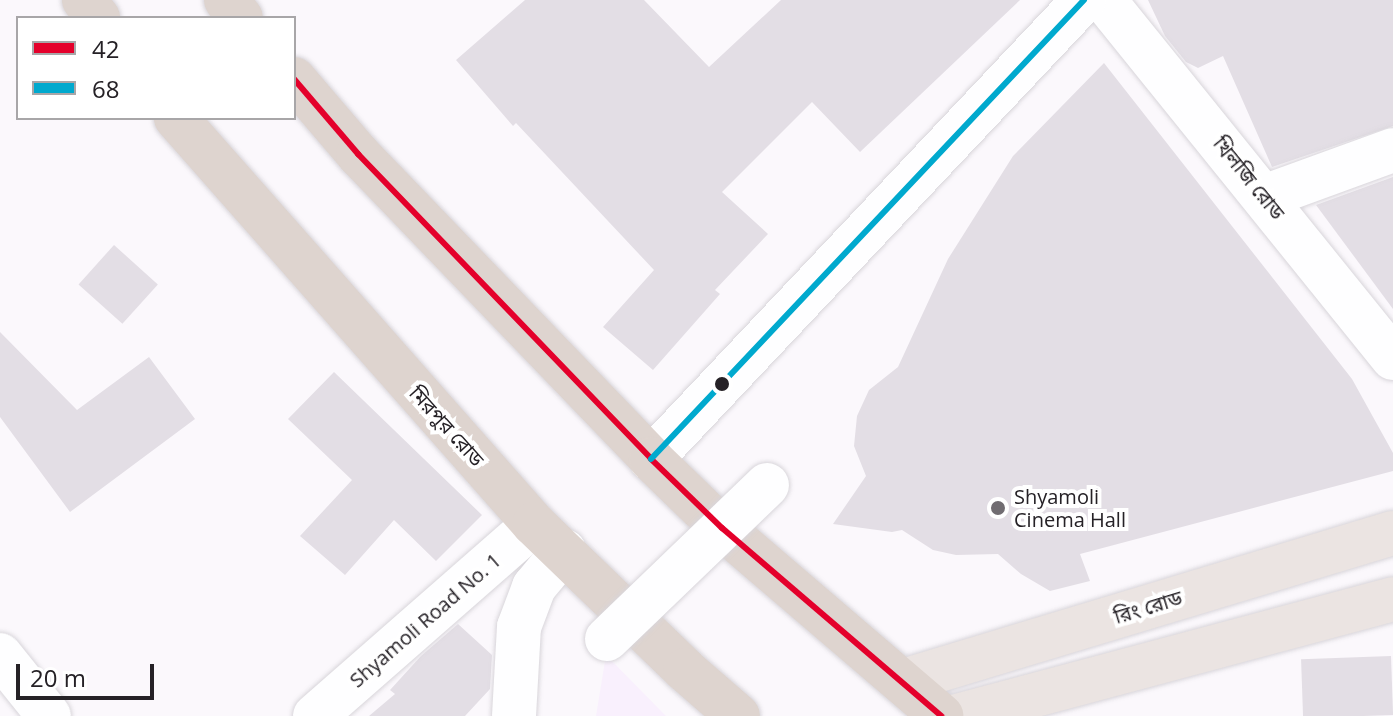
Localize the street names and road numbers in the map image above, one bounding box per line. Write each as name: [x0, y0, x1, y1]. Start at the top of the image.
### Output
street label: খিলজি রোড: [1208, 132, 1290, 224]
street label: মিরপুর রোড: [405, 381, 489, 471]
street label: Shyamoli Road No. 1: [345, 548, 505, 692]
street label: রিং রোড: [1111, 585, 1185, 629]

